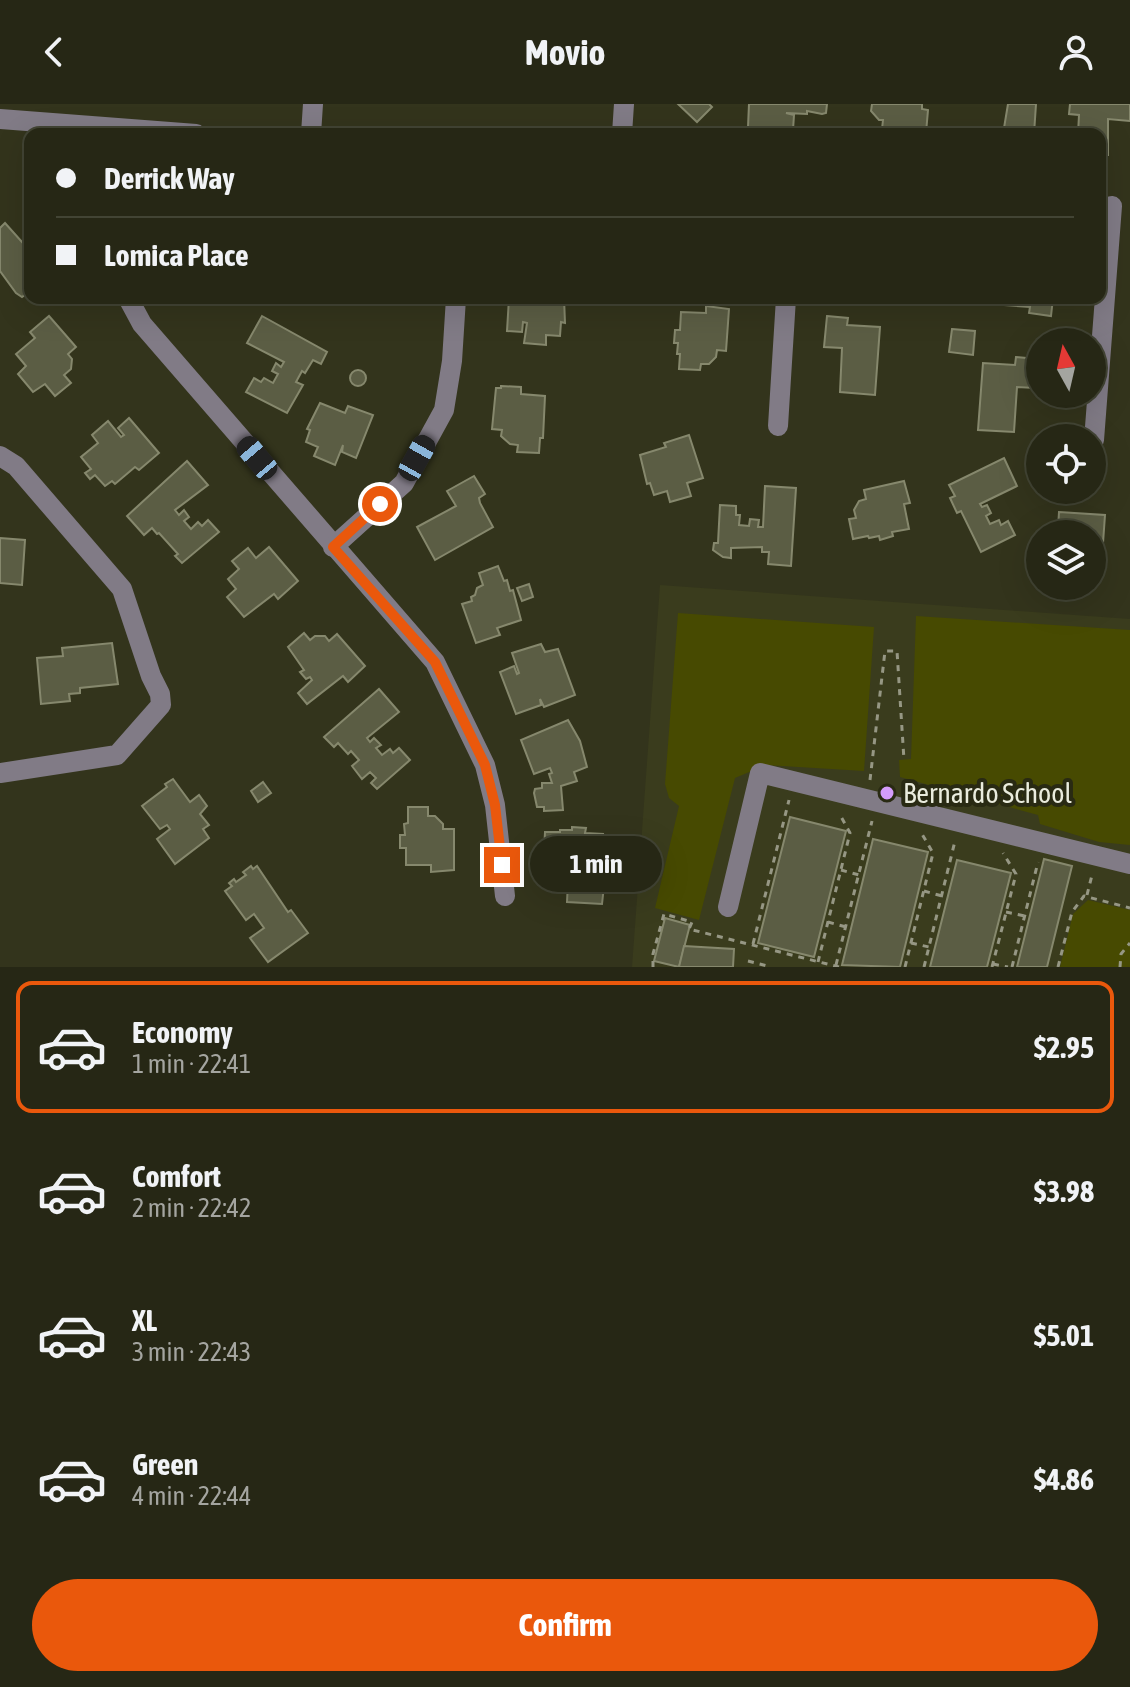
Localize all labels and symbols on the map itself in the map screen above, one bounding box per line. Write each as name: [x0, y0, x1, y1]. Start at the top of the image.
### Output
north arrow: [1026, 328, 1106, 408]
car: [395, 431, 439, 485]
car: [232, 432, 282, 484]
route start: [362, 486, 398, 522]
place label: Bernardo School: [903, 777, 1072, 809]
marker: Bernardo School: [878, 784, 896, 802]
callout: 1 min: [530, 837, 662, 893]
route end: [484, 847, 520, 883]

